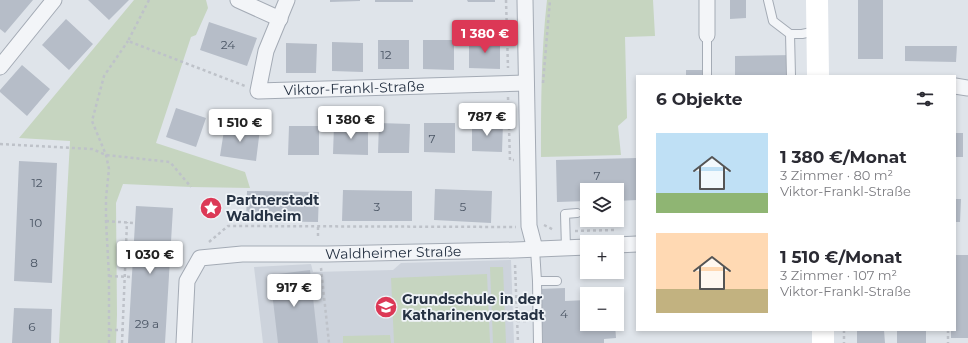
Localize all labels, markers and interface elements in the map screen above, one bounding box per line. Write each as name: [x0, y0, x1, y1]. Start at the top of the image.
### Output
pin: 1 380 €: [448, 20, 522, 54]
text: 1 380 €: [461, 25, 509, 41]
house number: 24: [221, 37, 235, 52]
house number: 12: [380, 47, 392, 62]
street label: Viktor-Frankl-Straße: [283, 77, 425, 99]
icon: filters: [914, 88, 936, 110]
text: 6 Objekte: [656, 89, 743, 109]
pin: 787 €: [459, 103, 515, 137]
pin: 1 380 €: [314, 106, 388, 140]
text: 787 €: [468, 108, 506, 124]
pin: 1 510 €: [203, 109, 277, 143]
text: 1 380 €: [327, 111, 375, 127]
text: 1 510 €: [218, 114, 262, 130]
house number: 7: [428, 131, 436, 146]
text: 1 380 €/Monat: [780, 147, 907, 167]
icon: home: [688, 149, 736, 197]
text: 3 Zimmer · 80 m²: [780, 167, 893, 183]
house number: 7: [593, 168, 601, 183]
house number: 12: [31, 175, 43, 190]
map controls: [580, 183, 624, 331]
button: layers: [580, 183, 624, 227]
text: Viktor-Frankl-Straße: [780, 183, 911, 199]
place label: Partnerstadt Waldheim: [226, 191, 319, 225]
place icon: Partnerstadt Waldheim: [198, 195, 224, 221]
house number: 3: [374, 199, 381, 214]
house number: 5: [460, 199, 467, 214]
house number: 10: [30, 215, 42, 230]
button: +: [580, 235, 624, 279]
pin: 1 030 €: [113, 241, 187, 275]
street label: Waldheimer Straße: [325, 242, 462, 263]
text: 1 030 €: [126, 246, 174, 262]
text: 1 510 €/Monat: [780, 247, 902, 267]
icon: home: [688, 249, 736, 297]
house number: 8: [30, 255, 38, 270]
text: 3 Zimmer · 107 m²: [780, 267, 897, 283]
pin: 917 €: [266, 274, 322, 308]
text: 917 €: [276, 279, 312, 295]
text: Viktor-Frankl-Straße: [780, 283, 911, 299]
button: −: [580, 287, 624, 331]
place label: Grundschule in der Katharinenvorstadt: [402, 290, 545, 324]
school or university icon: Grundschule in der Katharinenvorstadt: [373, 294, 399, 320]
house number: 4: [560, 306, 568, 321]
house number: 29 a: [135, 316, 159, 331]
house number: 6: [28, 319, 36, 334]

